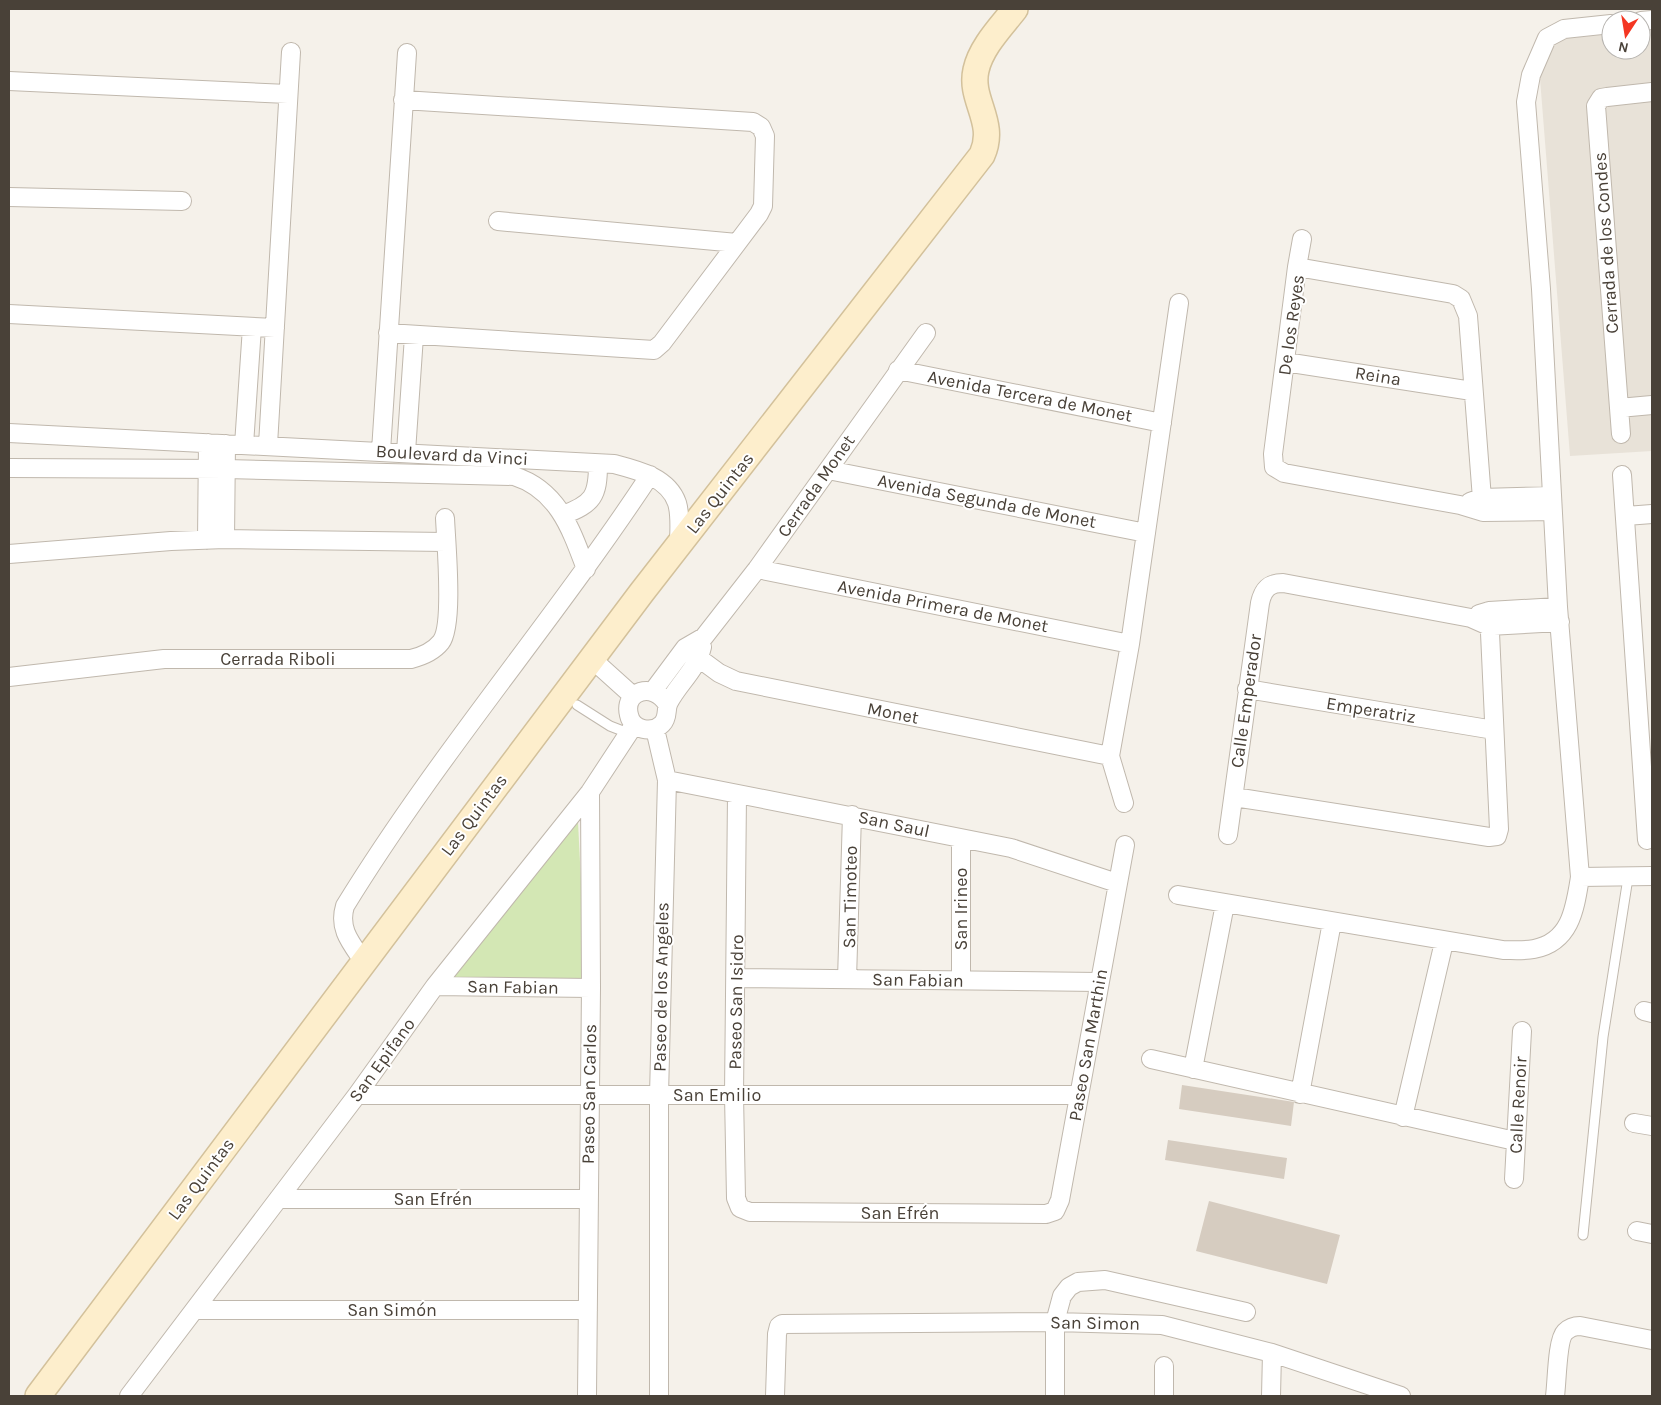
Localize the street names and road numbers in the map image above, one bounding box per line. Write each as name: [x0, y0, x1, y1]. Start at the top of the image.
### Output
street label: Cerrada de los Condes: [1589, 151, 1623, 335]
street label: De los Reyes: [1273, 273, 1309, 377]
street label: Reina: [1353, 362, 1403, 390]
street label: Avenida Tercera de Monet: [926, 365, 1134, 427]
street label: Cerrada Monet: [773, 430, 860, 541]
street label: Boulevard da Vinci: [375, 440, 529, 470]
street label: Las Quintas: [681, 448, 759, 538]
street label: Avenida Segunda de Monet: [876, 469, 1098, 533]
street label: Avenida Primera de Monet: [836, 575, 1050, 637]
street label: Calle Emperador: [1226, 632, 1266, 769]
street label: Cerrada Riboli: [220, 648, 336, 670]
street label: Emperatriz: [1325, 692, 1417, 728]
street label: Monet: [865, 697, 921, 729]
street label: Las Quintas: [436, 770, 512, 860]
street label: San Saul: [856, 806, 932, 842]
street label: San Timoteo: [838, 845, 862, 949]
street label: San Irineo: [950, 868, 972, 950]
street label: Paseo de los Angeles: [649, 902, 673, 1072]
street label: Paseo San Isidro: [724, 934, 748, 1070]
street label: Paseo San Marthin: [1064, 967, 1112, 1123]
street label: San Fabian: [872, 968, 964, 992]
street label: San Fabian: [467, 975, 559, 999]
street label: San Epifano: [344, 1014, 420, 1106]
street label: Paseo San Carlos: [577, 1024, 601, 1164]
street label: Calle Renoir: [1504, 1055, 1532, 1154]
street label: San Emilio: [673, 1084, 761, 1106]
street label: Las Quintas: [163, 1134, 239, 1224]
street label: San Efrén: [394, 1188, 472, 1210]
street label: San Efrén: [861, 1202, 939, 1224]
street label: San Simón: [347, 1299, 437, 1321]
street label: San Simon: [1050, 1311, 1140, 1335]

